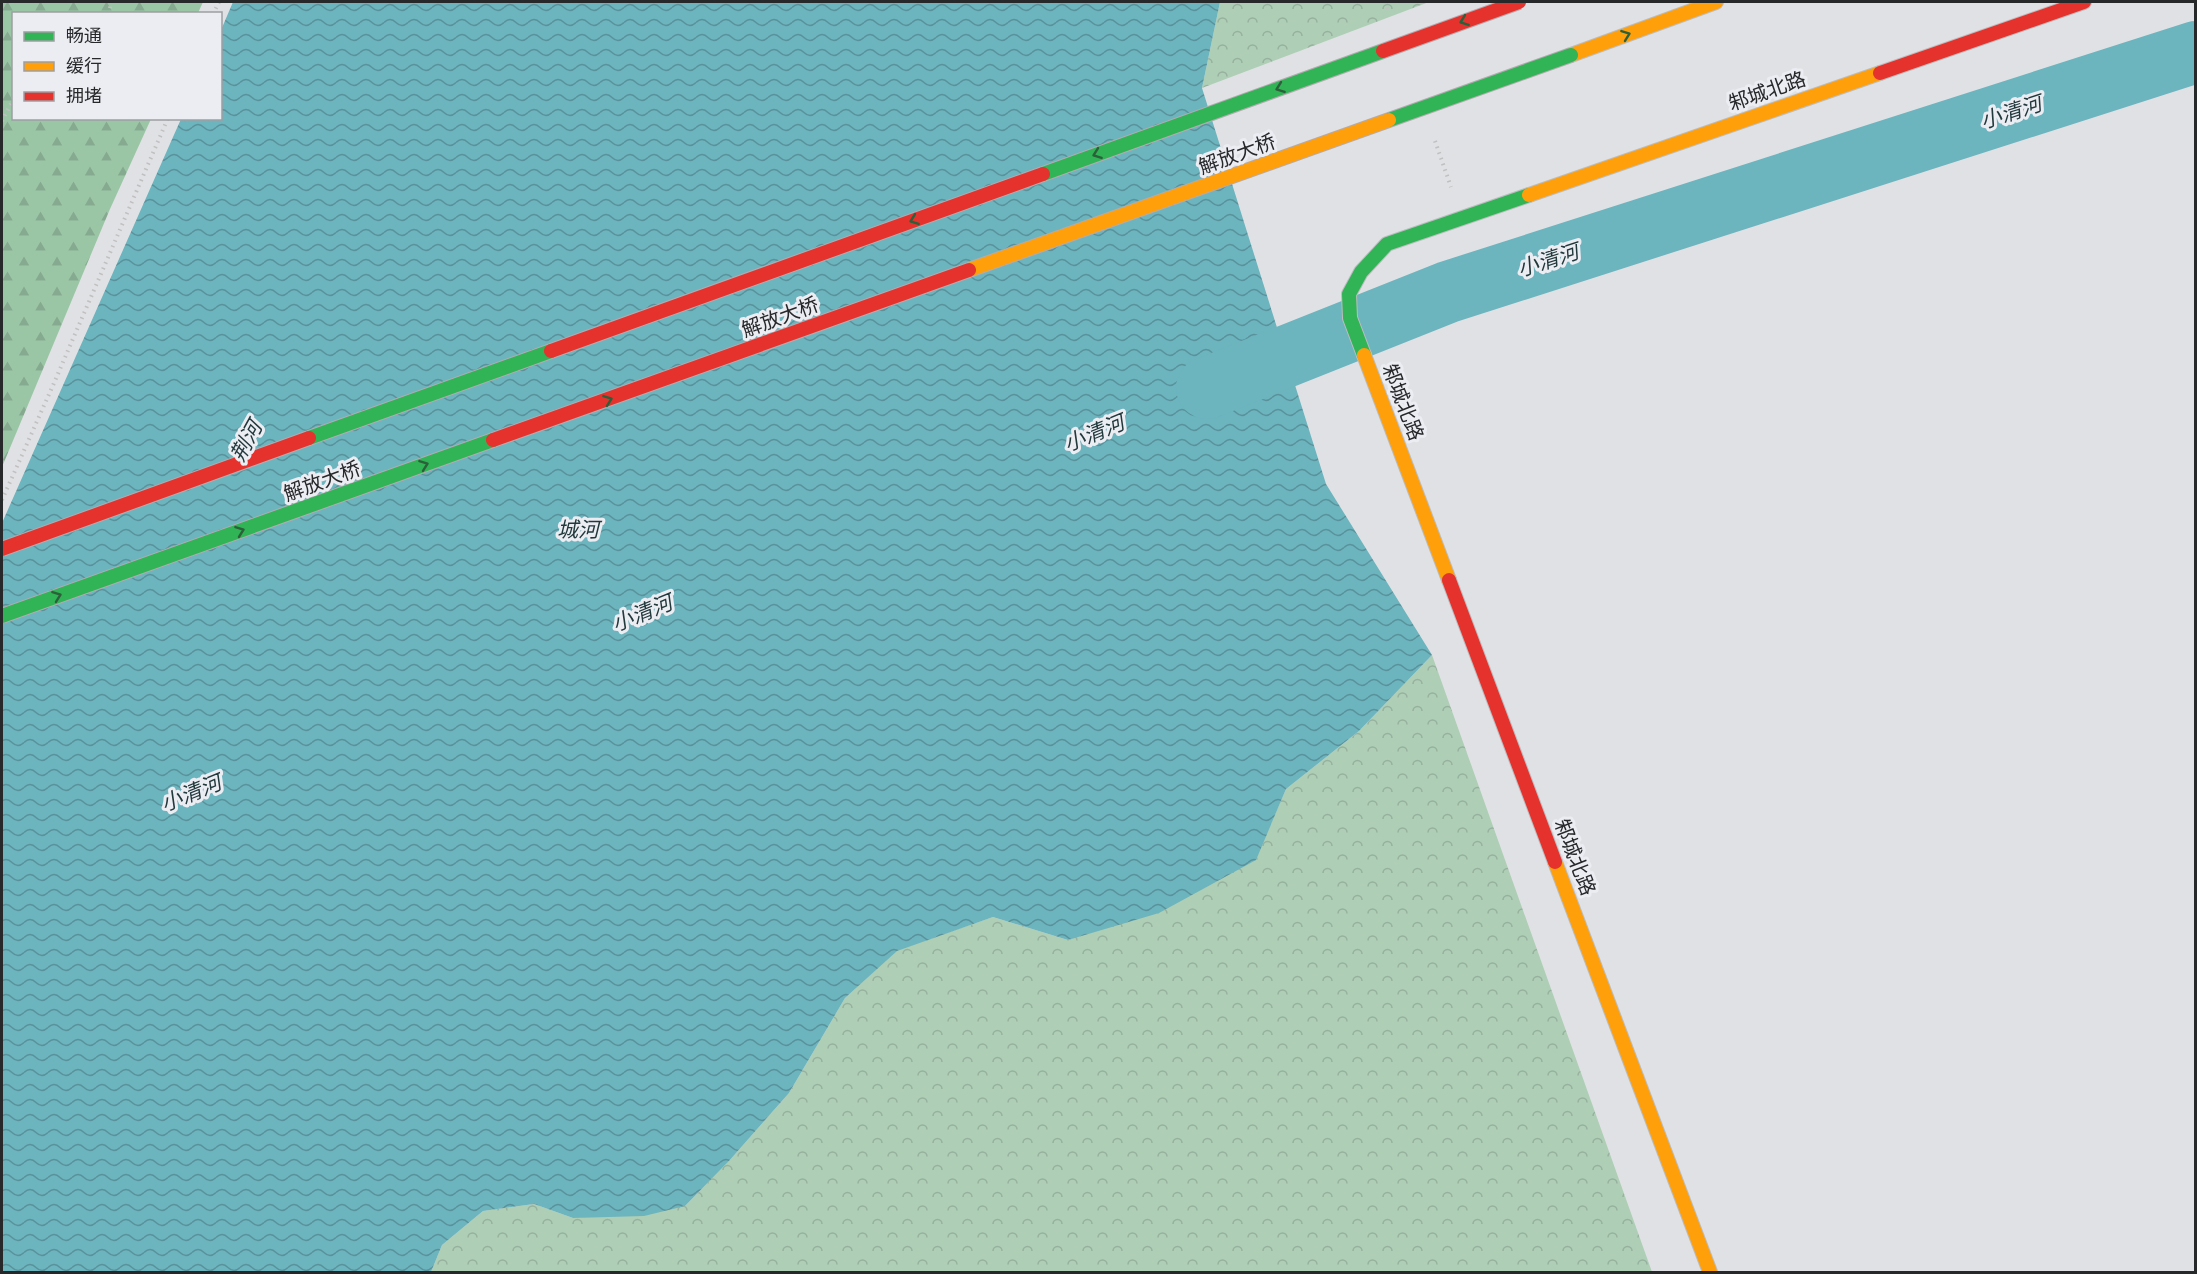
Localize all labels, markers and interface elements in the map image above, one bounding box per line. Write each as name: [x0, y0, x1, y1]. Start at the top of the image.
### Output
legend: [12, 12, 222, 120]
one-way arrow: [1459, 14, 1470, 27]
text: 畅通: [66, 25, 102, 47]
one-way arrow: [1620, 30, 1631, 42]
text: 缓行: [66, 55, 102, 77]
street label: 邾城北路: [1725, 67, 1809, 115]
one-way arrow: [1276, 80, 1286, 93]
text: 拥堵: [66, 85, 102, 107]
water label: 小清河: [1977, 89, 2049, 134]
street label: 解放大桥: [1195, 129, 1279, 179]
one-way arrow: [1092, 146, 1103, 159]
one-way arrow: [909, 212, 919, 225]
water label: 小清河: [1514, 237, 1586, 282]
street label: 解放大桥: [738, 292, 822, 342]
street label: 邾城北路: [1377, 360, 1429, 444]
one-way arrow: [602, 394, 612, 407]
water label: 小清河: [1060, 408, 1132, 456]
water label: 荆河: [225, 413, 269, 465]
street label: 解放大桥: [280, 456, 364, 506]
one-way arrow: [418, 460, 429, 473]
water label: 城河: [557, 517, 603, 542]
one-way arrow: [234, 525, 245, 538]
water label: 小清河: [608, 588, 680, 636]
one-way arrow: [51, 591, 61, 604]
water label: 小清河: [157, 768, 229, 816]
street label: 邾城北路: [1549, 815, 1601, 899]

